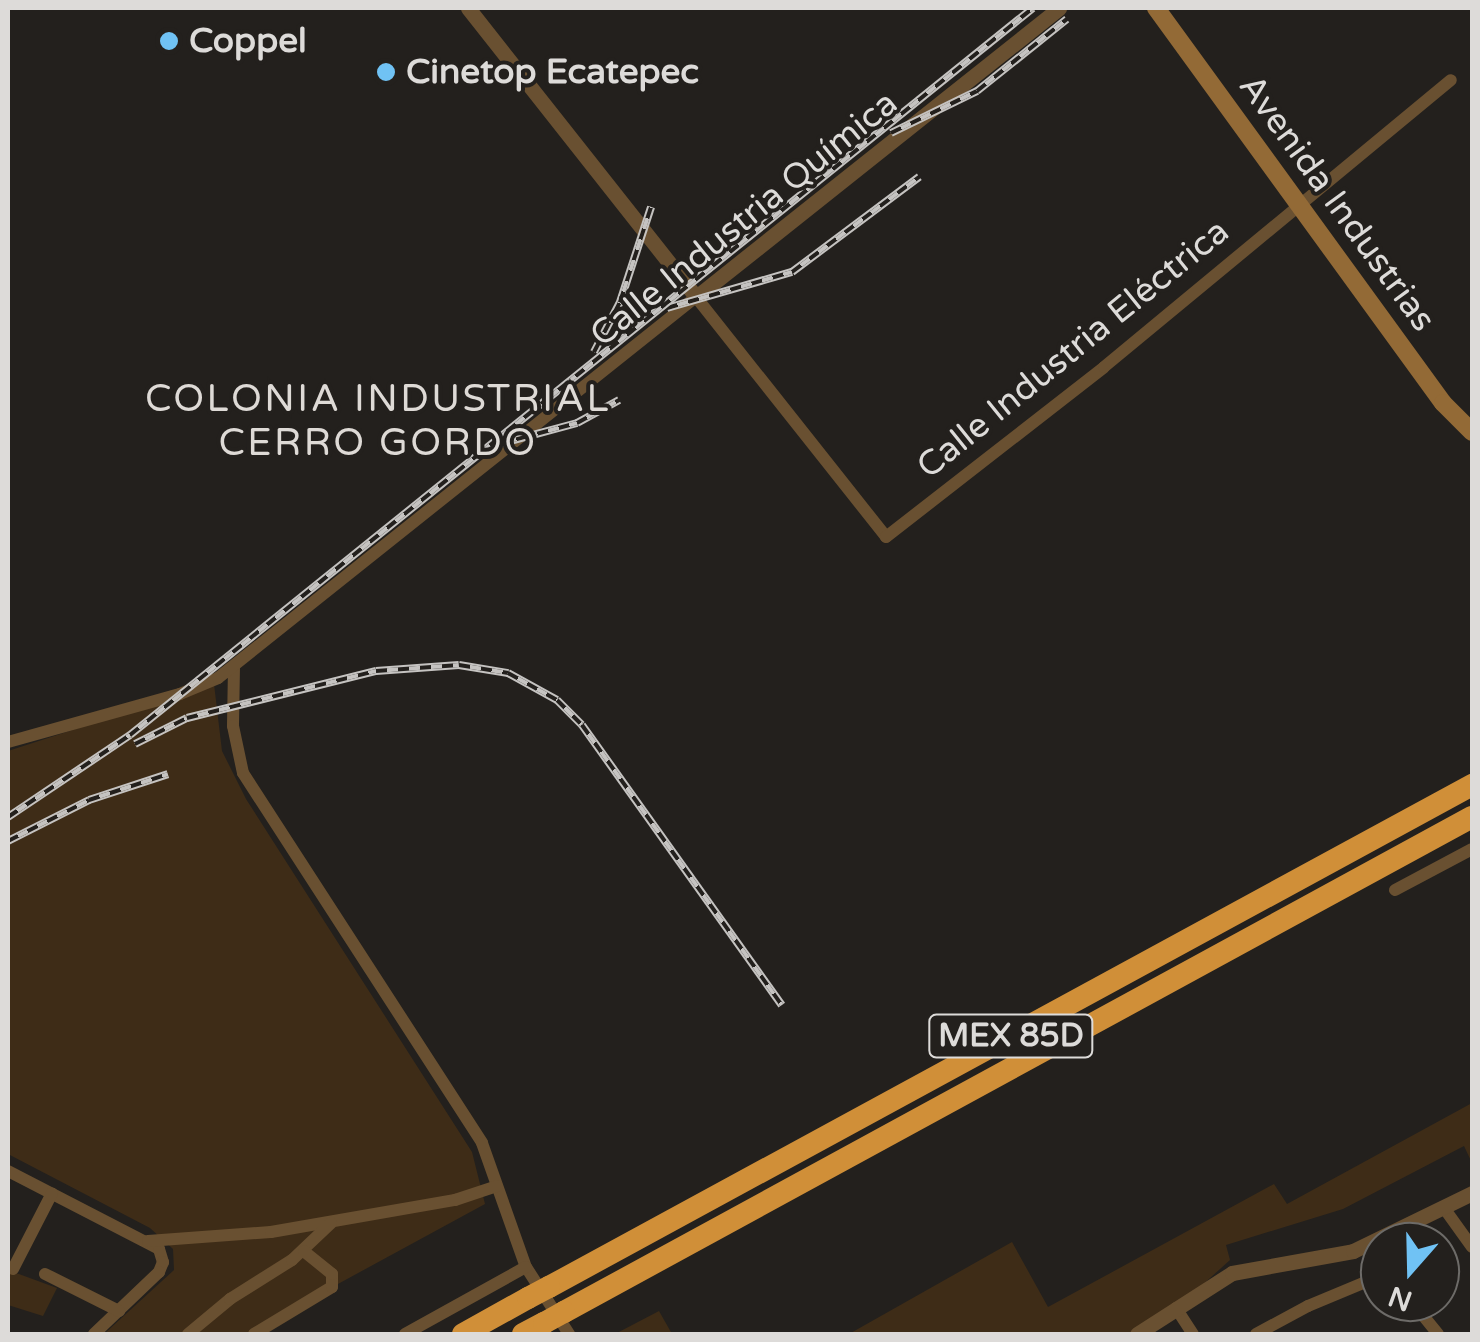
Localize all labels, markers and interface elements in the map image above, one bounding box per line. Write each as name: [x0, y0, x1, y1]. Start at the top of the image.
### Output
place label: Coppel: [189, 20, 307, 62]
marker: Coppel: [158, 30, 180, 52]
place label: Cinetop Ecatepec: [406, 51, 699, 93]
marker: Cinetop Ecatepec: [375, 61, 397, 83]
street label: Avenida Industrias: [1230, 67, 1444, 339]
street label: Calle Industria Química: [582, 82, 906, 356]
street label: Calle Industria Eléctrica: [909, 210, 1237, 488]
district label: COLONIA INDUSTRIAL CERRO GORDO: [145, 377, 611, 466]
road number: MEX 85D: [926, 1009, 1096, 1063]
north arrow: [1360, 1222, 1460, 1322]
text: N: [1384, 1278, 1417, 1318]

